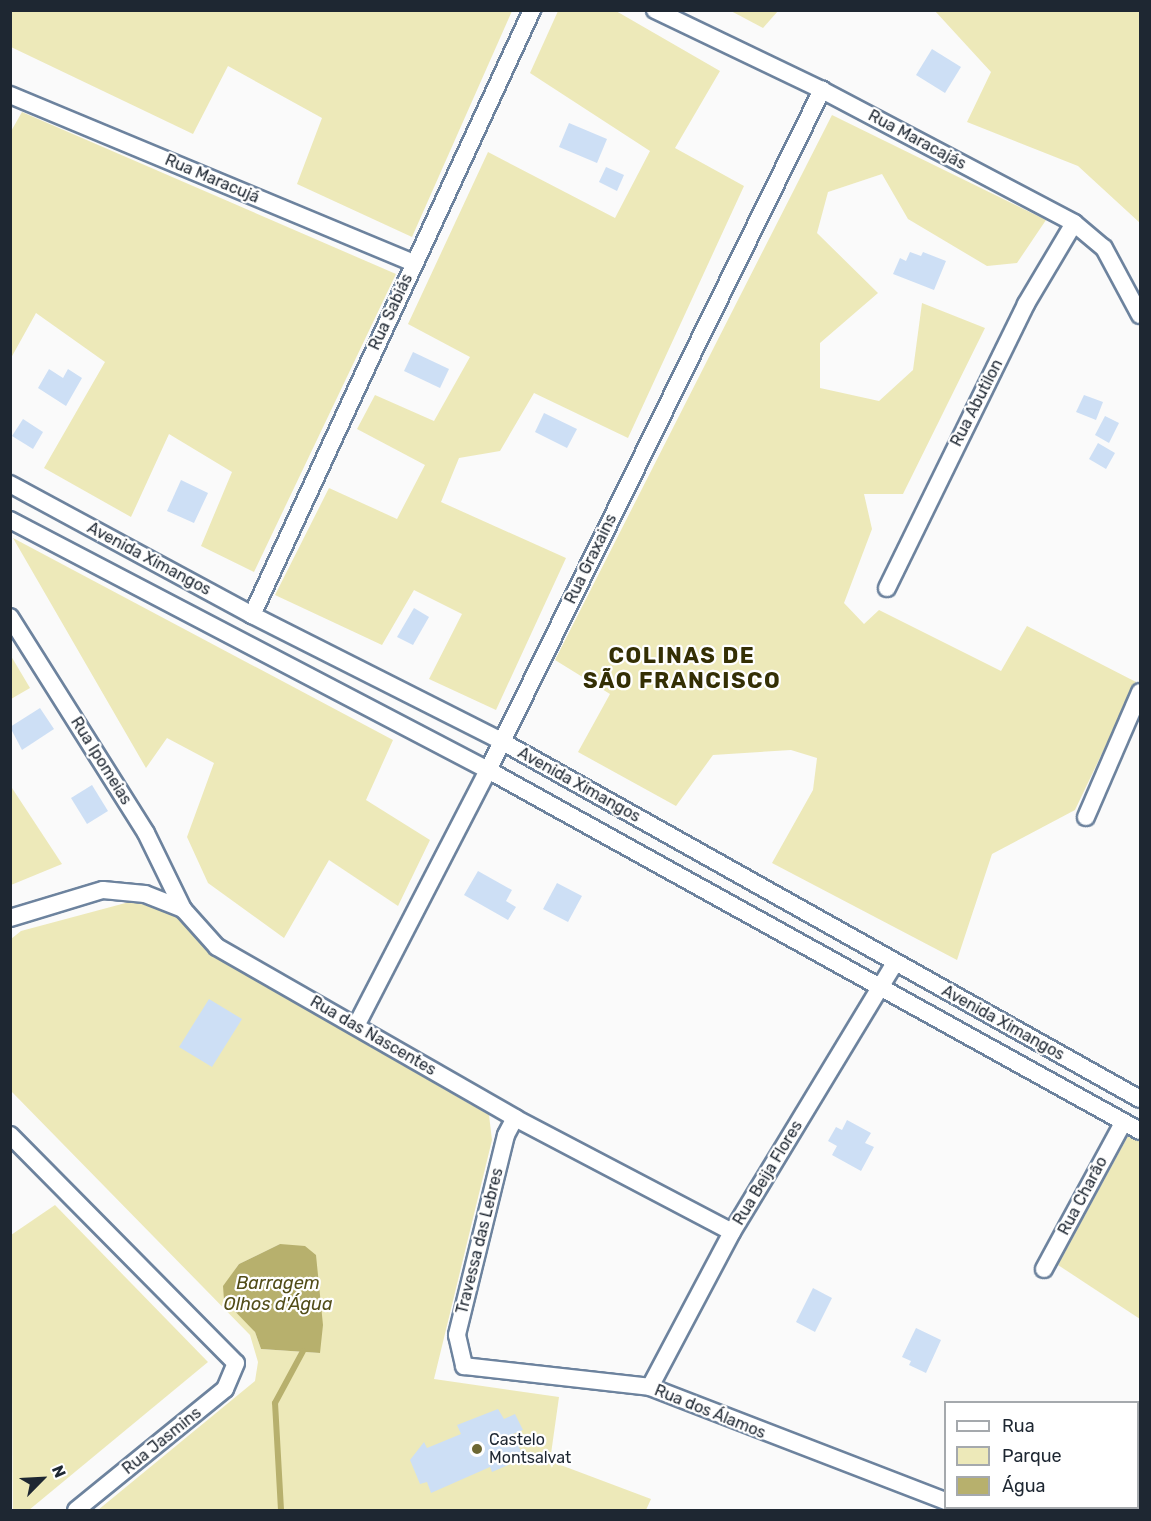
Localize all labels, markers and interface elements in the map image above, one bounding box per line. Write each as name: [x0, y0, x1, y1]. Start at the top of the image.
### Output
street label: Rua Maracajás: [865, 106, 969, 174]
street label: Rua Maracujá: [162, 151, 262, 207]
street label: Rua Sabiás: [365, 271, 417, 353]
street label: Rua Abutilon: [947, 356, 1007, 450]
street label: Rua Graxains: [561, 511, 621, 607]
street label: Avenida Ximangos: [84, 518, 214, 600]
district label: COLINAS DE SÃO FRANCISCO: [583, 642, 781, 694]
street label: Rua Ipomeias: [66, 714, 136, 808]
street label: Avenida Ximangos: [514, 743, 644, 827]
street label: Avenida Ximangos: [938, 981, 1068, 1065]
street label: Rua das Nascentes: [307, 992, 439, 1080]
street label: Rua Beija Flores: [729, 1117, 807, 1229]
street label: Rua Charão: [1054, 1153, 1112, 1239]
street label: Travessa das Lebres: [453, 1166, 507, 1316]
water label: Barragem Olhos d'Água: [224, 1273, 332, 1316]
street label: Rua dos Álamos: [651, 1381, 769, 1443]
legend: [944, 1401, 1139, 1509]
street label: Rua Jasmins: [119, 1403, 205, 1479]
text: Rua: [1002, 1415, 1035, 1437]
place label: Castelo Montsalvat: [489, 1430, 571, 1468]
marker: Castelo Montsalvat: [470, 1442, 484, 1456]
text: Parque: [1002, 1445, 1062, 1467]
north arrow: [12, 1449, 72, 1509]
text: N: [48, 1462, 70, 1481]
text: Água: [1002, 1475, 1045, 1497]

